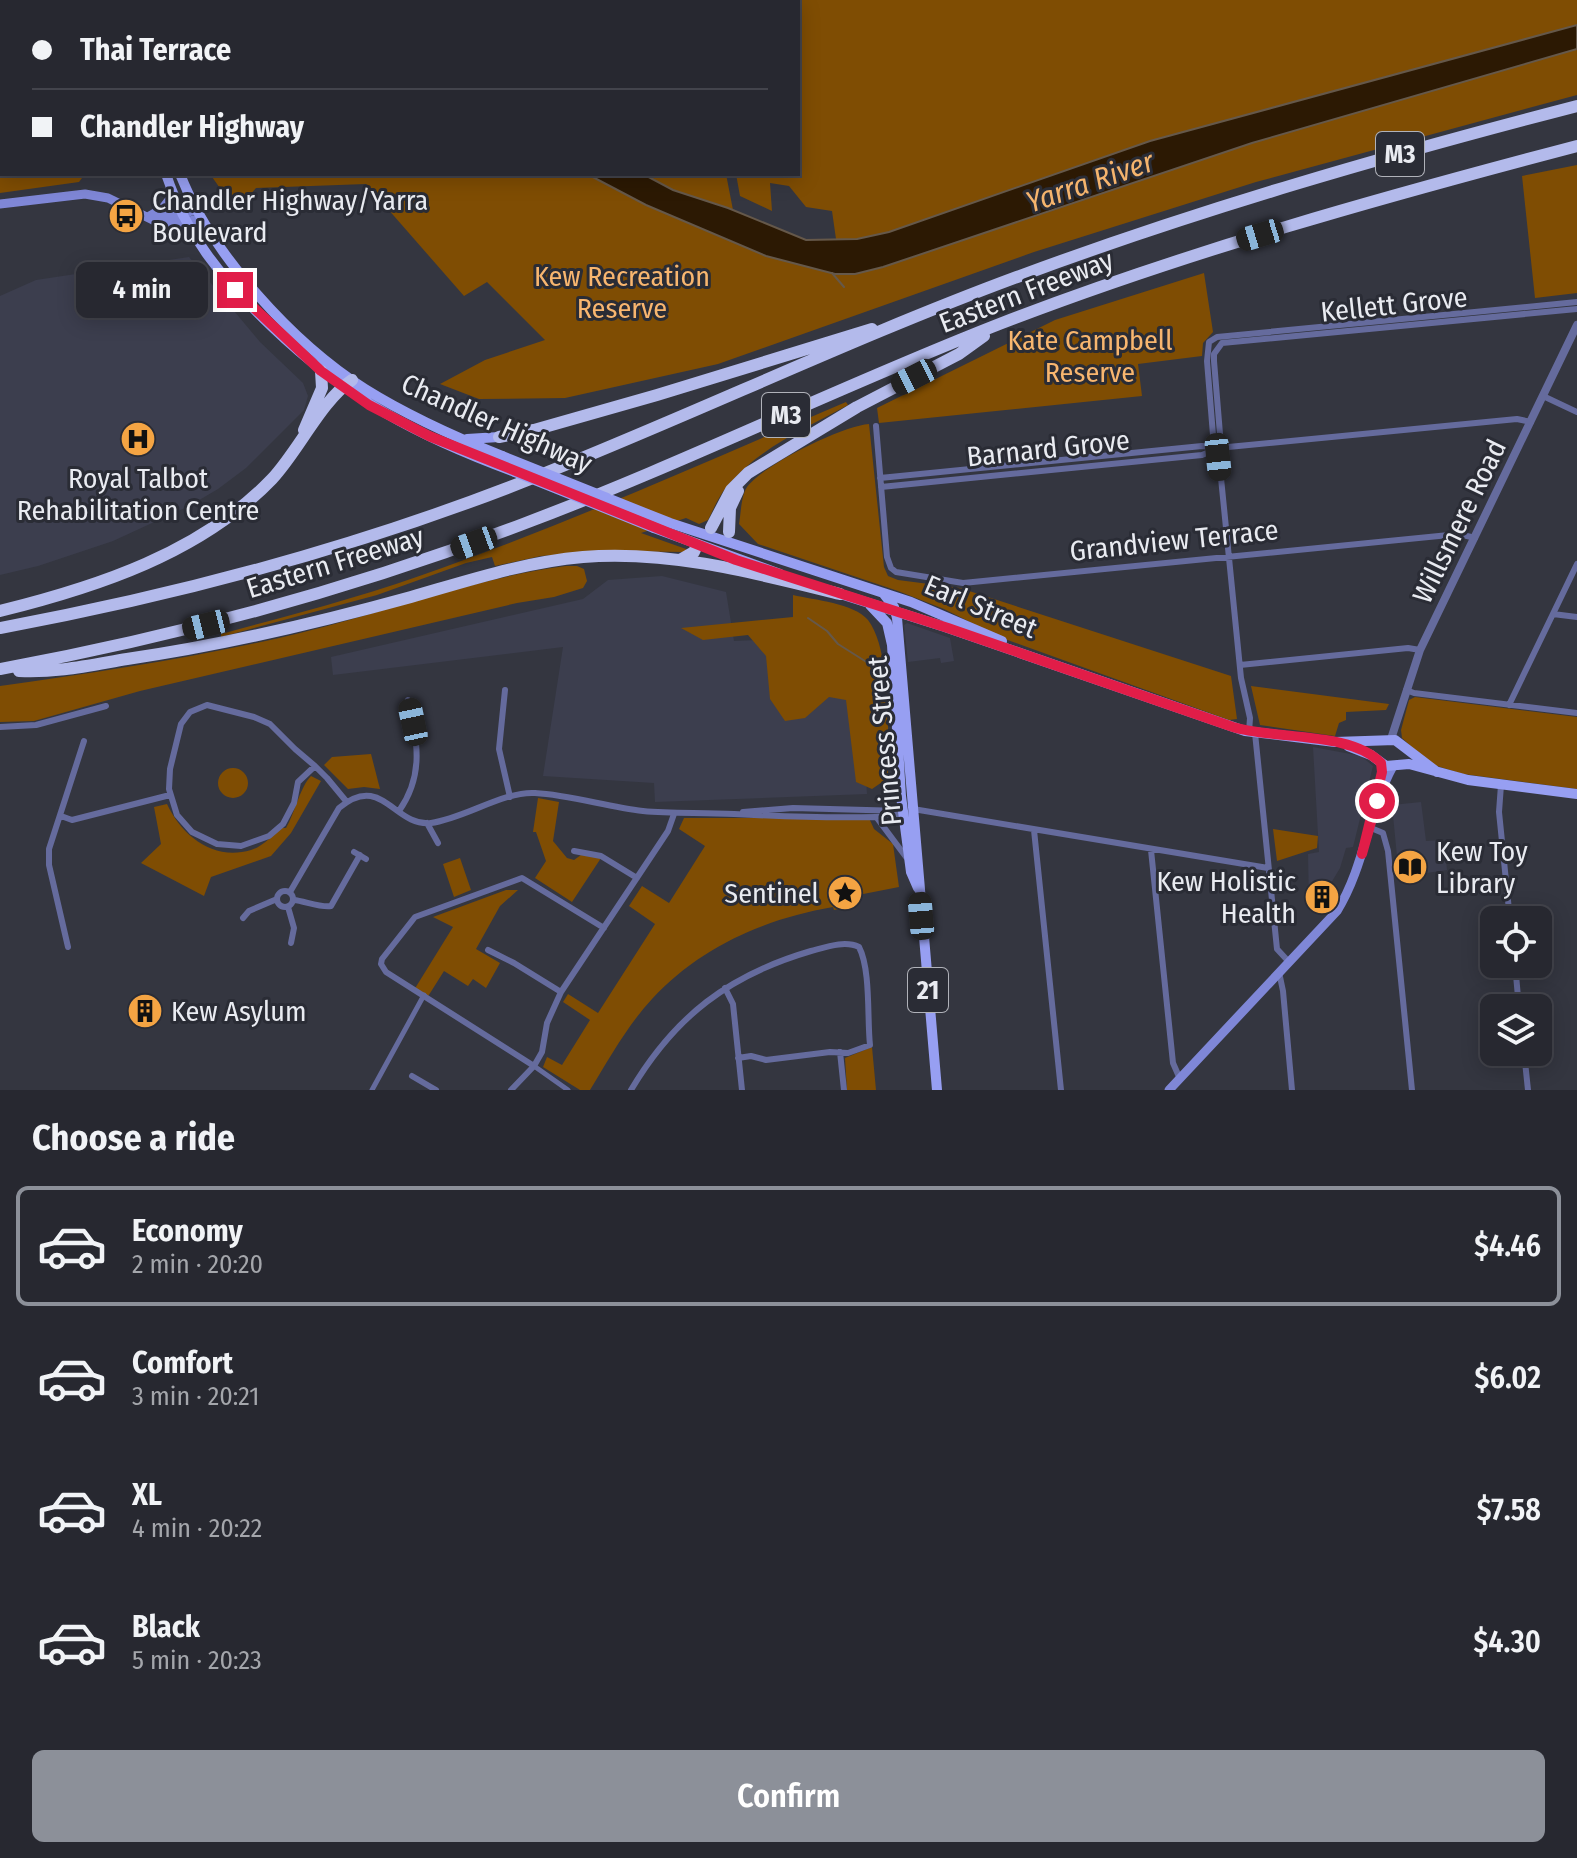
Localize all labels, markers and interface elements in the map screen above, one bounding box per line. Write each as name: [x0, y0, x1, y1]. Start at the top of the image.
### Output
text: Thai Terrace: [80, 32, 231, 68]
text: Chandler Highway: [80, 109, 304, 145]
road number: M3: [1376, 132, 1424, 176]
water label: Yarra River: [1021, 143, 1160, 221]
place label: Chandler Highway/Yarra Boulevard: [152, 184, 428, 249]
bus stop icon: Chandler Highway/Yarra Boulevard: [107, 197, 145, 235]
car: [1234, 217, 1286, 253]
street label: Eastern Freeway: [935, 243, 1118, 340]
park label: Kew Recreation Reserve: [534, 260, 710, 325]
callout: 4 min: [75, 262, 207, 318]
route end: [217, 272, 253, 308]
text: 4 min: [113, 274, 172, 305]
street label: Kellett Grove: [1319, 280, 1469, 329]
park label: Kate Campbell Reserve: [1007, 324, 1173, 389]
car: [887, 355, 941, 399]
street label: Chandler Highway: [396, 367, 598, 480]
road number: M3: [762, 393, 810, 437]
hospital icon: Royal Talbot Rehabilitation Centre: [119, 420, 157, 458]
street label: Barnard Grove: [965, 424, 1131, 473]
car: [1204, 432, 1232, 482]
street label: Willsmere Road: [1406, 434, 1513, 608]
place label: Royal Talbot Rehabilitation Centre: [17, 462, 259, 527]
street label: Grandview Terrace: [1068, 513, 1280, 568]
street label: Eastern Freeway: [243, 520, 428, 605]
car: [447, 524, 501, 562]
street label: Earl Street: [920, 568, 1043, 645]
car: [180, 608, 232, 642]
street label: Princess Street: [861, 654, 908, 827]
car: [396, 696, 430, 748]
route start: [1359, 783, 1395, 819]
place label: Kew Toy Library: [1436, 835, 1528, 900]
library icon: Kew Toy Library: [1391, 848, 1429, 886]
place label: Kew Holistic Health: [1157, 865, 1296, 930]
place icon: Sentinel: [826, 874, 864, 912]
place label: Sentinel: [724, 877, 819, 910]
building icon: Kew Holistic Health: [1303, 878, 1341, 916]
car: [907, 891, 935, 941]
map controls: [1480, 906, 1552, 1066]
button: locate: [1480, 906, 1552, 978]
road number: 21: [908, 968, 948, 1012]
building icon: Kew Asylum: [126, 992, 164, 1030]
button: layers: [1480, 994, 1552, 1066]
place label: Kew Asylum: [171, 995, 307, 1028]
text: Choose a ride: [32, 1116, 235, 1160]
icon: car: [36, 1210, 108, 1282]
text: Economy: [132, 1213, 243, 1249]
text: $4.46: [1474, 1228, 1541, 1264]
text: 2 min · 20:20: [132, 1249, 263, 1280]
icon: car: [36, 1342, 108, 1414]
text: Comfort: [132, 1345, 233, 1381]
text: $6.02: [1475, 1360, 1541, 1396]
text: 3 min · 20:21: [132, 1381, 259, 1412]
icon: car: [36, 1474, 108, 1546]
text: XL: [132, 1477, 162, 1513]
text: $7.58: [1477, 1492, 1541, 1528]
text: 4 min · 20:22: [132, 1513, 262, 1544]
icon: car: [36, 1606, 108, 1678]
text: Black: [132, 1609, 200, 1645]
text: $4.30: [1474, 1624, 1541, 1660]
text: 5 min · 20:23: [132, 1645, 262, 1676]
button: Confirm: [32, 1750, 1545, 1842]

